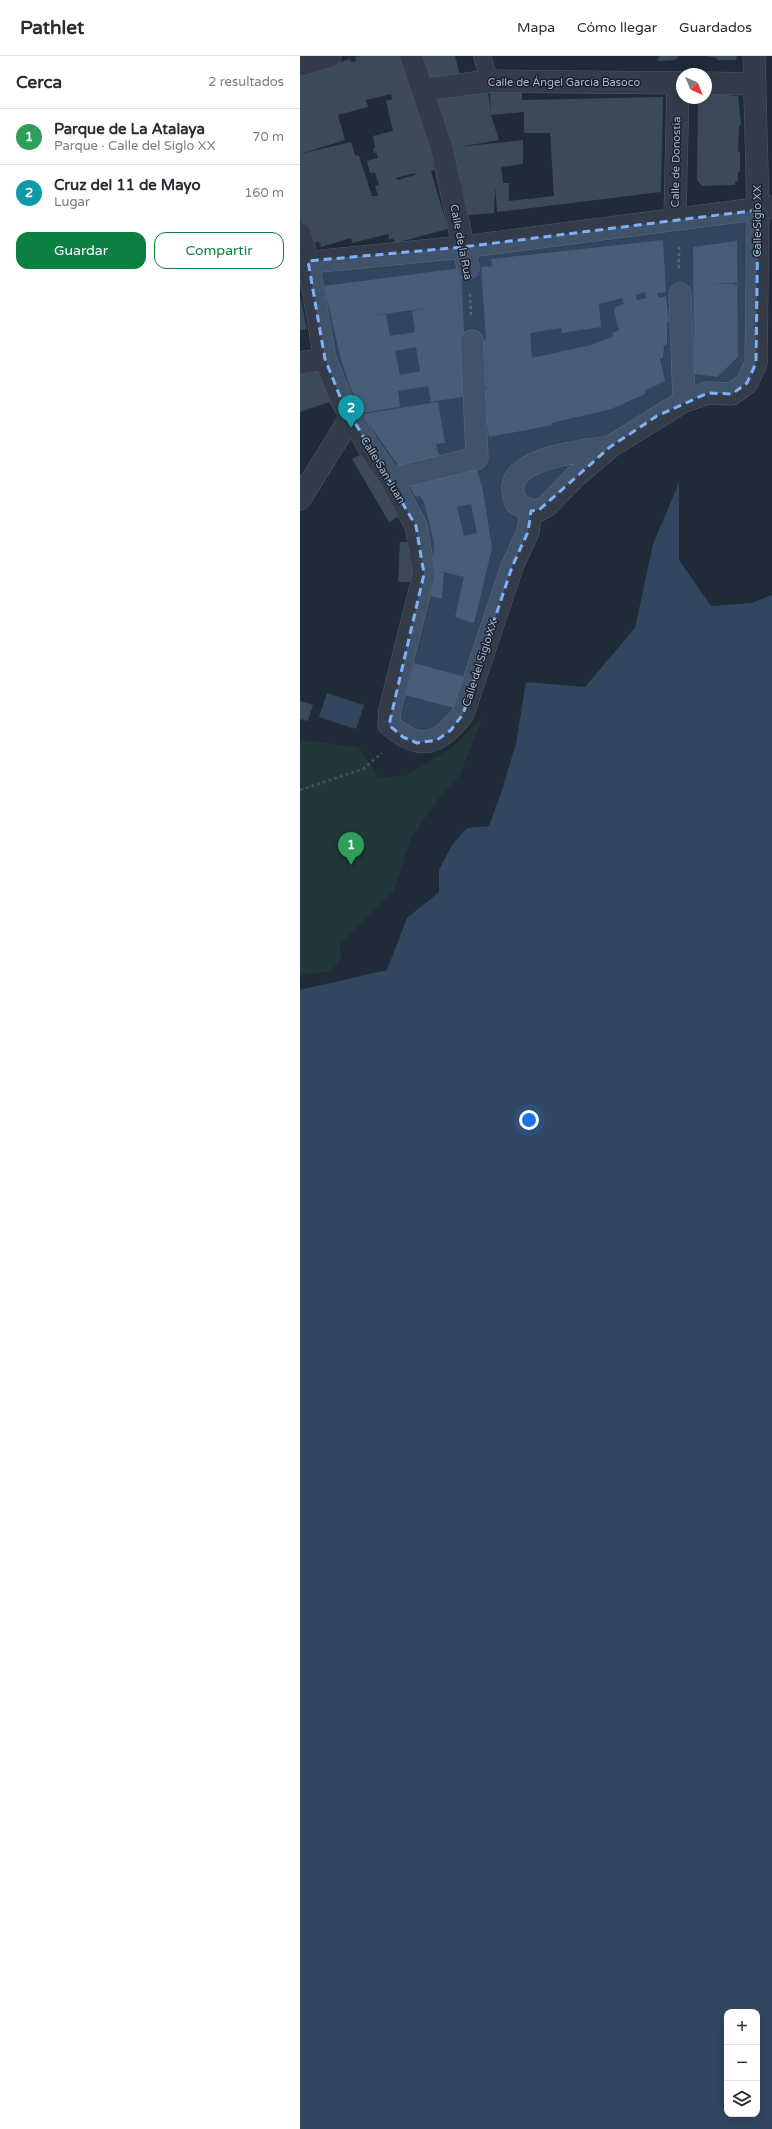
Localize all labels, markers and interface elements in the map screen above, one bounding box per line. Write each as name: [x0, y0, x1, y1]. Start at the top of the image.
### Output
text: Pathlet: [20, 17, 84, 39]
text: Mapa: [517, 19, 555, 36]
text: Cómo llegar: [577, 19, 657, 36]
text: Guardados: [679, 19, 752, 36]
north arrow: [676, 68, 712, 104]
text: Cerca: [16, 72, 62, 93]
text: 2 resultados: [208, 74, 284, 90]
street label: Calle de Ángel García Basoco: [488, 75, 641, 89]
street label: Calle de Donostia: [669, 116, 683, 208]
text: Parque de La Atalaya: [54, 120, 205, 138]
text: 1: [25, 129, 33, 145]
text: 70 m: [252, 129, 284, 145]
text: Parque · Calle del Siglo XX: [54, 138, 216, 154]
text: Cruz del 11 de Mayo: [54, 176, 201, 194]
text: 2: [25, 185, 33, 201]
text: 160 m: [244, 185, 284, 201]
street label: Calle Siglo XX: [751, 185, 764, 257]
text: Lugar: [54, 194, 90, 210]
street label: Calle de la Rua: [447, 203, 475, 281]
button: Guardar: [16, 232, 146, 269]
button: Compartir: [154, 232, 284, 269]
pin: 2: [338, 395, 364, 428]
street label: Calle San Juan: [358, 434, 408, 506]
street label: Calle del Siglo XX: [460, 618, 500, 708]
pin: 1: [338, 832, 364, 865]
your location: [519, 1110, 539, 1130]
map controls: [724, 2009, 760, 2117]
button: +: [724, 2009, 760, 2045]
button: −: [724, 2045, 760, 2081]
button: layers: [724, 2081, 760, 2117]

